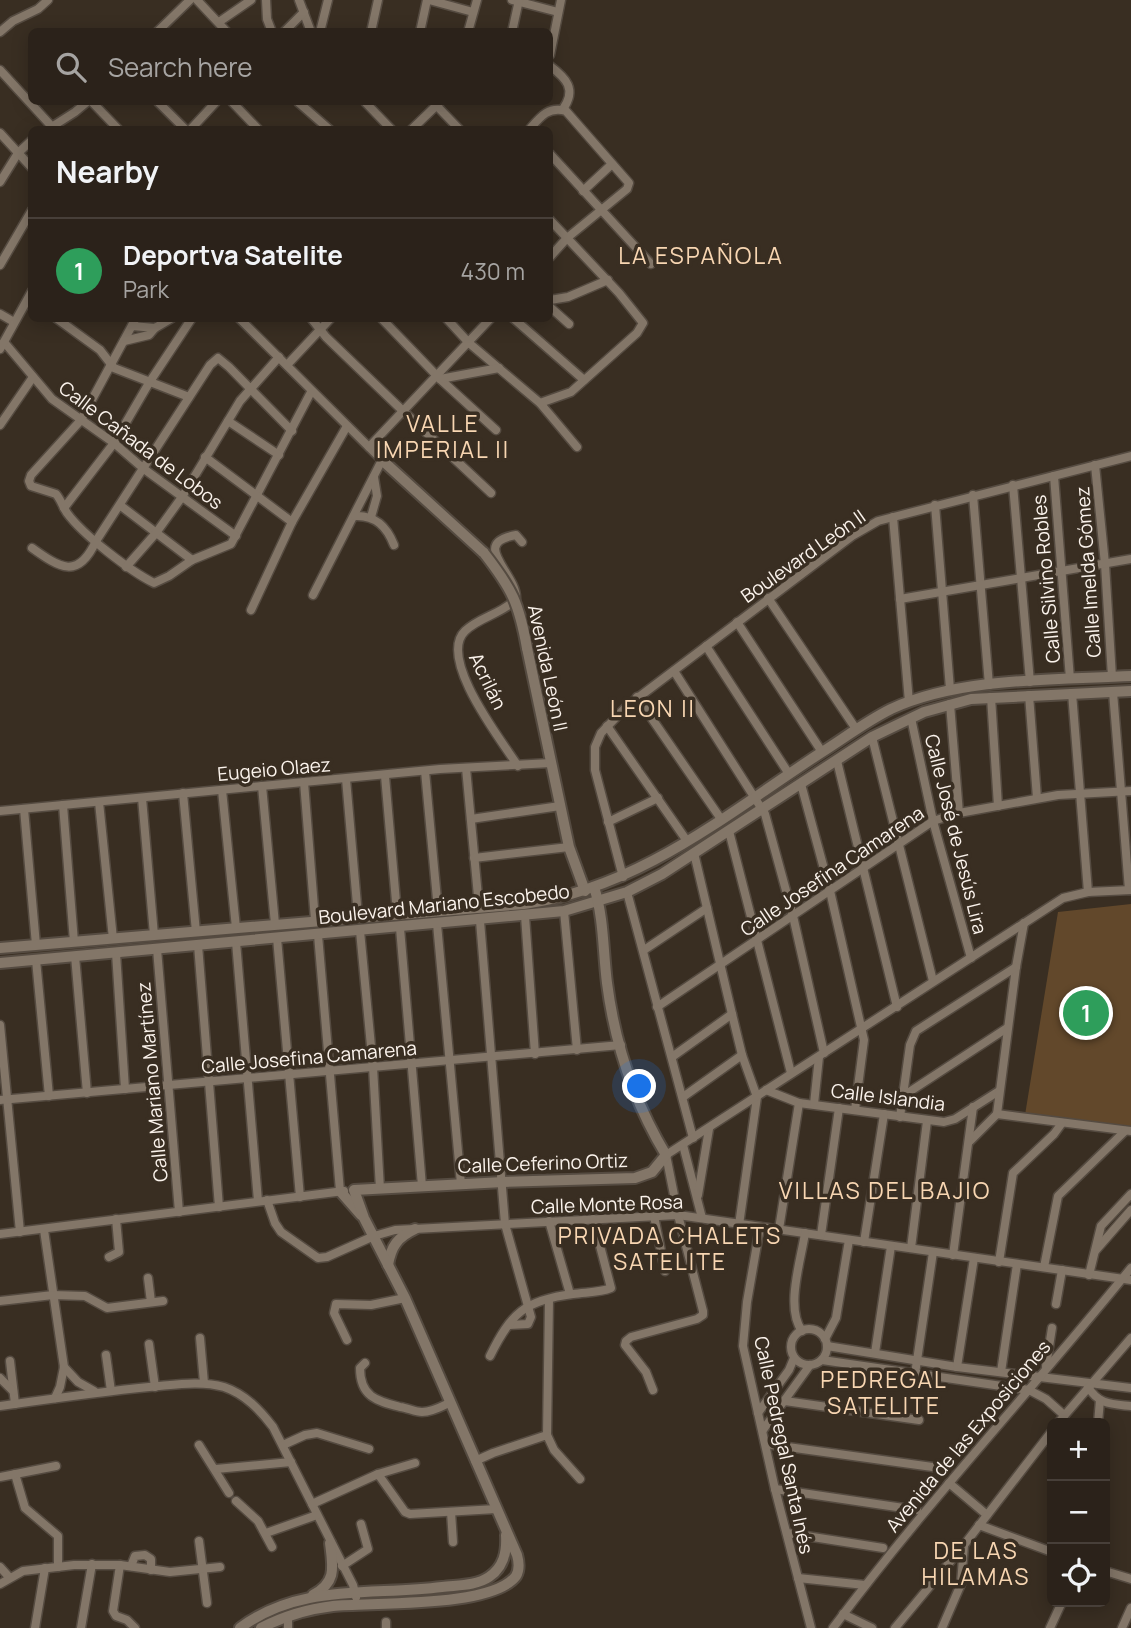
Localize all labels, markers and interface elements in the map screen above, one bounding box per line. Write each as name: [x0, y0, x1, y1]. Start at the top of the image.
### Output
search box: [28, 28, 553, 105]
icon: search: [52, 48, 90, 86]
text: Search here: [108, 49, 253, 85]
text: Nearby: [56, 151, 159, 192]
text: Deportva Satelite: [123, 237, 343, 273]
district label: LA ESPAÑOLA: [618, 239, 784, 271]
text: 1: [74, 255, 84, 287]
text: 430 m: [461, 255, 525, 287]
text: Park: [123, 273, 169, 305]
street label: Calle Cañada de Lobos: [54, 375, 228, 515]
district label: VALLE IMPERIAL II: [376, 407, 510, 465]
street label: Calle Imelda Gómez: [1069, 486, 1107, 658]
street label: Calle Silvino Robles: [1026, 494, 1066, 664]
street label: Boulevard León II: [735, 503, 871, 609]
street label: Avenida León II: [522, 602, 574, 734]
street label: Acrilán: [463, 648, 513, 714]
district label: LEON II: [610, 692, 696, 724]
street label: Calle José de Jesús Lira: [919, 731, 993, 937]
street label: Eugeio Olaez: [216, 751, 332, 787]
street label: Calle Josefina Camarena: [735, 800, 929, 942]
street label: Boulevard Mariano Escobedo: [317, 878, 571, 930]
street label: Calle Mariano Martínez: [130, 981, 174, 1183]
pin: 1: [1063, 987, 1109, 1039]
street label: Calle Josefina Camarena: [200, 1035, 418, 1079]
your location: [622, 1069, 656, 1103]
street label: Calle Islandia: [829, 1077, 947, 1117]
street label: Calle Ceferino Ortiz: [457, 1147, 629, 1179]
district label: VILLAS DEL BAJIO: [779, 1174, 991, 1206]
street label: Calle Monte Rosa: [530, 1188, 684, 1220]
district label: PRIVADA CHALETS SATELITE: [558, 1219, 782, 1277]
street label: Calle Pedregal Santa Inés: [748, 1334, 820, 1556]
street label: Avenida de las Exposiciones: [880, 1334, 1056, 1538]
district label: PEDREGAL SATELITE: [820, 1363, 948, 1421]
map controls: [1047, 1418, 1110, 1607]
button: +: [1047, 1418, 1110, 1481]
button: −: [1047, 1481, 1110, 1544]
district label: DE LAS HILAMAS: [921, 1534, 1031, 1592]
button: locate: [1047, 1544, 1110, 1607]

